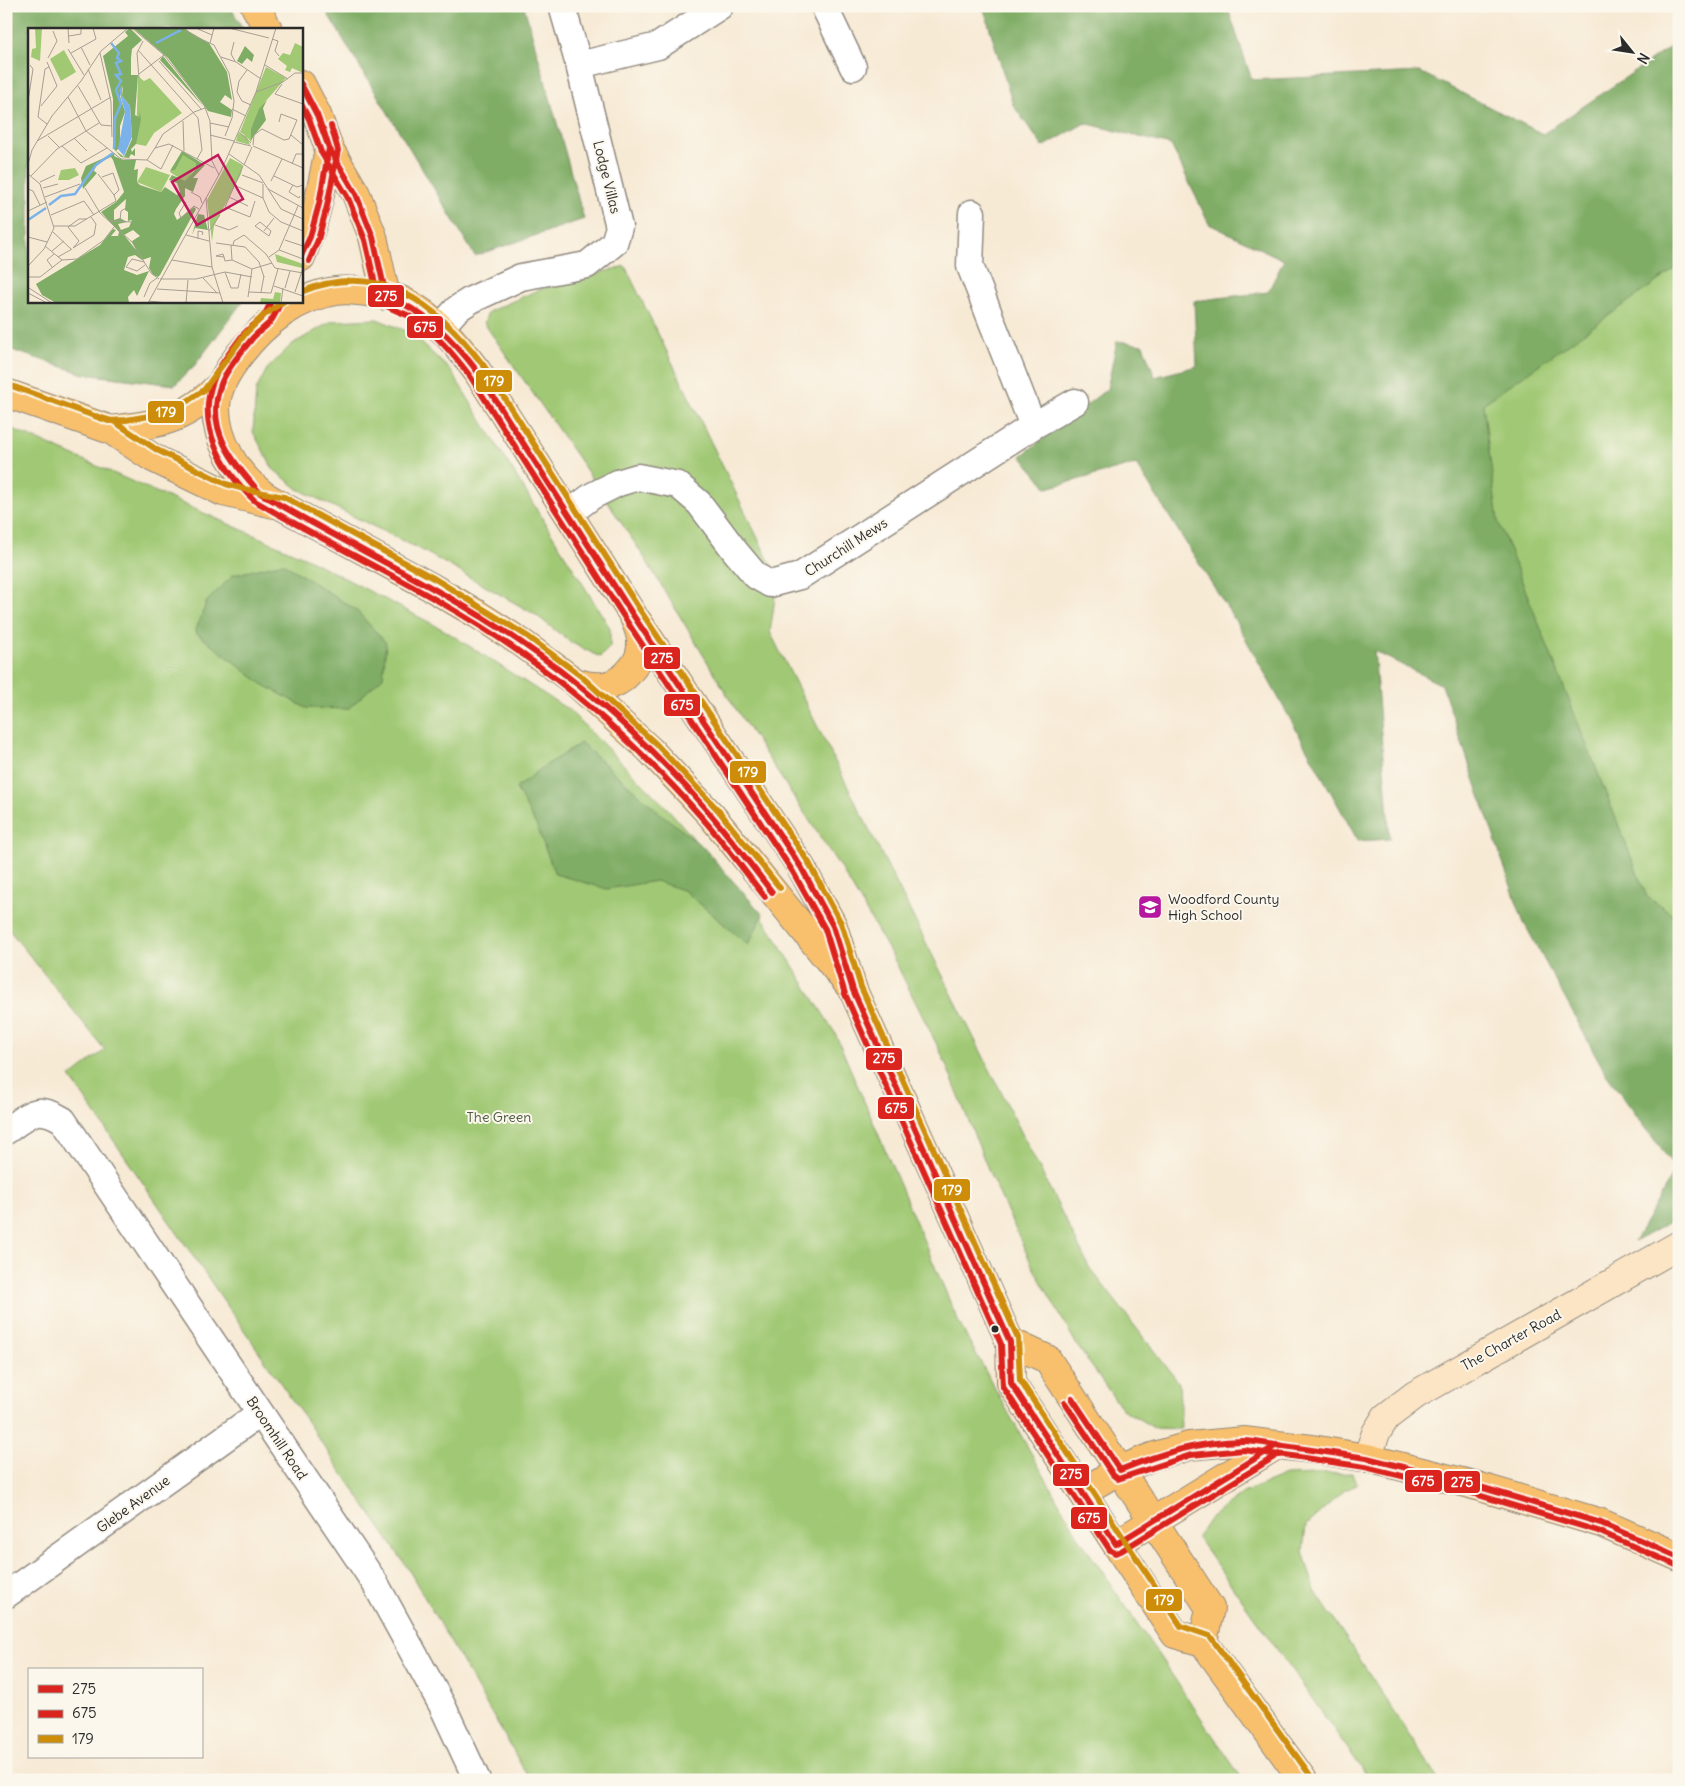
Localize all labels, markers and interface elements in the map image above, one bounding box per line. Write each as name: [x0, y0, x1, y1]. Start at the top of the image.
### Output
inset map: [28, 28, 302, 302]
north arrow: [1608, 28, 1658, 78]
text: N: [1633, 50, 1653, 67]
street label: Lodge Villas: [589, 139, 625, 215]
line badge: 275: [367, 284, 405, 308]
text: 275: [375, 287, 397, 305]
line badge: 675: [406, 315, 444, 339]
text: 675: [414, 318, 437, 336]
line badge: 179: [475, 369, 513, 393]
text: 179: [484, 372, 504, 390]
line badge: 179: [147, 400, 185, 424]
text: 179: [156, 403, 176, 421]
street label: Churchill Mews: [801, 514, 891, 580]
line badge: 275: [643, 646, 681, 670]
text: 275: [651, 649, 673, 667]
line badge: 675: [663, 693, 701, 717]
text: 675: [671, 696, 694, 714]
line badge: 179: [729, 760, 767, 784]
text: 179: [738, 763, 758, 781]
place label: Woodford County High School: [1168, 890, 1279, 924]
school or university icon: Woodford County High School: [1137, 894, 1163, 920]
line badge: 275: [865, 1047, 903, 1071]
text: 275: [873, 1049, 895, 1067]
line badge: 675: [877, 1096, 915, 1120]
text: 675: [885, 1099, 908, 1117]
park label: The Green: [467, 1108, 531, 1126]
line badge: 179: [933, 1178, 971, 1202]
text: 179: [942, 1181, 962, 1199]
street label: The Charter Road: [1458, 1305, 1564, 1375]
unlabelled marker: [990, 1324, 1000, 1334]
street label: Broomhill Road: [243, 1393, 311, 1483]
line badge: 275: [1052, 1463, 1090, 1487]
text: 275: [1060, 1465, 1082, 1483]
line badge: 675: [1404, 1469, 1443, 1493]
line badge: 275: [1443, 1470, 1481, 1494]
street label: Glebe Avenue: [93, 1471, 173, 1537]
text: 675: [1412, 1472, 1435, 1490]
text: 275: [1451, 1473, 1473, 1491]
line badge: 675: [1070, 1506, 1108, 1530]
text: 675: [1078, 1509, 1101, 1527]
line badge: 179: [1145, 1588, 1183, 1612]
text: 179: [1154, 1591, 1174, 1609]
legend: [28, 1668, 202, 1758]
text: 275: [72, 1679, 96, 1698]
text: 675: [72, 1703, 97, 1722]
text: 179: [72, 1729, 94, 1748]

